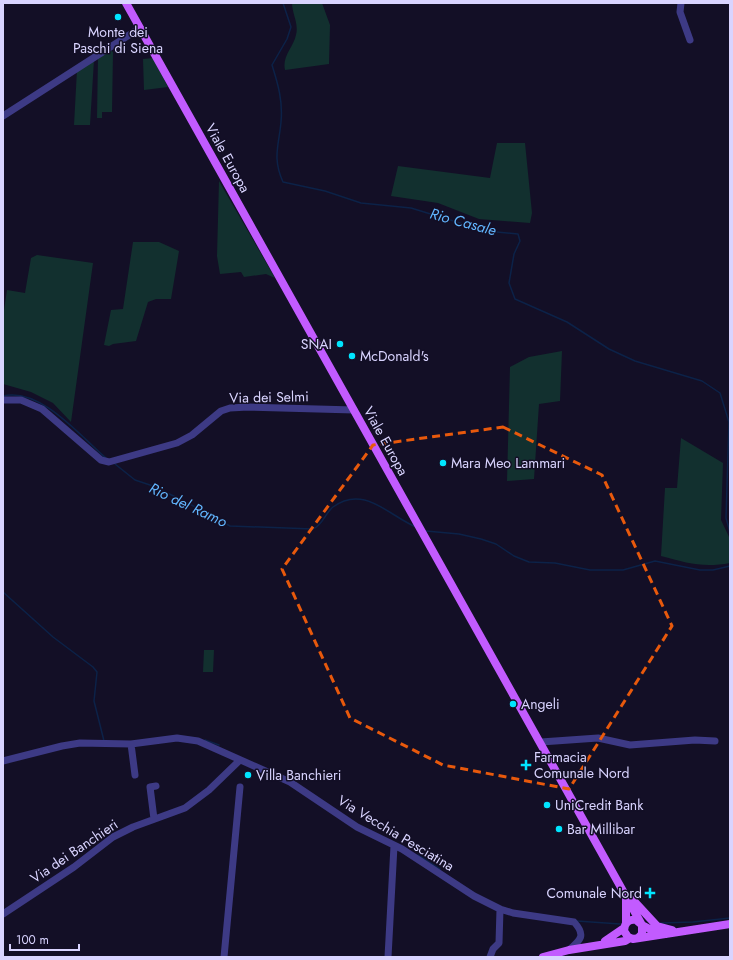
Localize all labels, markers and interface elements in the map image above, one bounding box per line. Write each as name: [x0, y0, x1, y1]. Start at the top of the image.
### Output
marker: Monte dei Paschi di Siena: [113, 12, 123, 22]
place label: Monte dei Paschi di Siena: [73, 22, 163, 58]
street label: Viale Europa: [201, 120, 255, 196]
water label: Rio Casale: [427, 203, 499, 242]
place label: SNAI: [301, 334, 332, 354]
marker: SNAI: [335, 339, 345, 349]
place label: McDonald's: [360, 346, 429, 366]
marker: McDonald's: [347, 351, 357, 361]
street label: Via dei Selmi: [229, 386, 309, 408]
street label: Viale Europa: [359, 403, 413, 479]
place label: Mara Meo Lammari: [451, 453, 565, 473]
marker: Mara Meo Lammari: [438, 458, 448, 468]
water label: Rio del Ramo: [145, 477, 231, 533]
place label: Angeli: [521, 694, 560, 714]
marker: Angeli: [508, 699, 518, 709]
place label: Farmacia Comunale Nord: [534, 747, 630, 783]
marker: Farmacia Comunale Nord: [521, 760, 531, 770]
place label: Villa Banchieri: [256, 765, 341, 785]
marker: Villa Banchieri: [243, 770, 253, 780]
street label: Via Vecchia Pesciatina: [334, 790, 458, 876]
place label: UniCredit Bank: [555, 795, 644, 815]
marker: UniCredit Bank: [542, 800, 552, 810]
street label: Via dei Banchieri: [26, 814, 122, 888]
place label: Bar Millibar: [567, 819, 635, 839]
marker: Bar Millibar: [554, 824, 564, 834]
place label: Comunale Nord: [547, 883, 642, 903]
marker: Comunale Nord: [645, 888, 655, 898]
scale bar: [10, 926, 79, 952]
text: 100 m: [16, 931, 49, 949]

